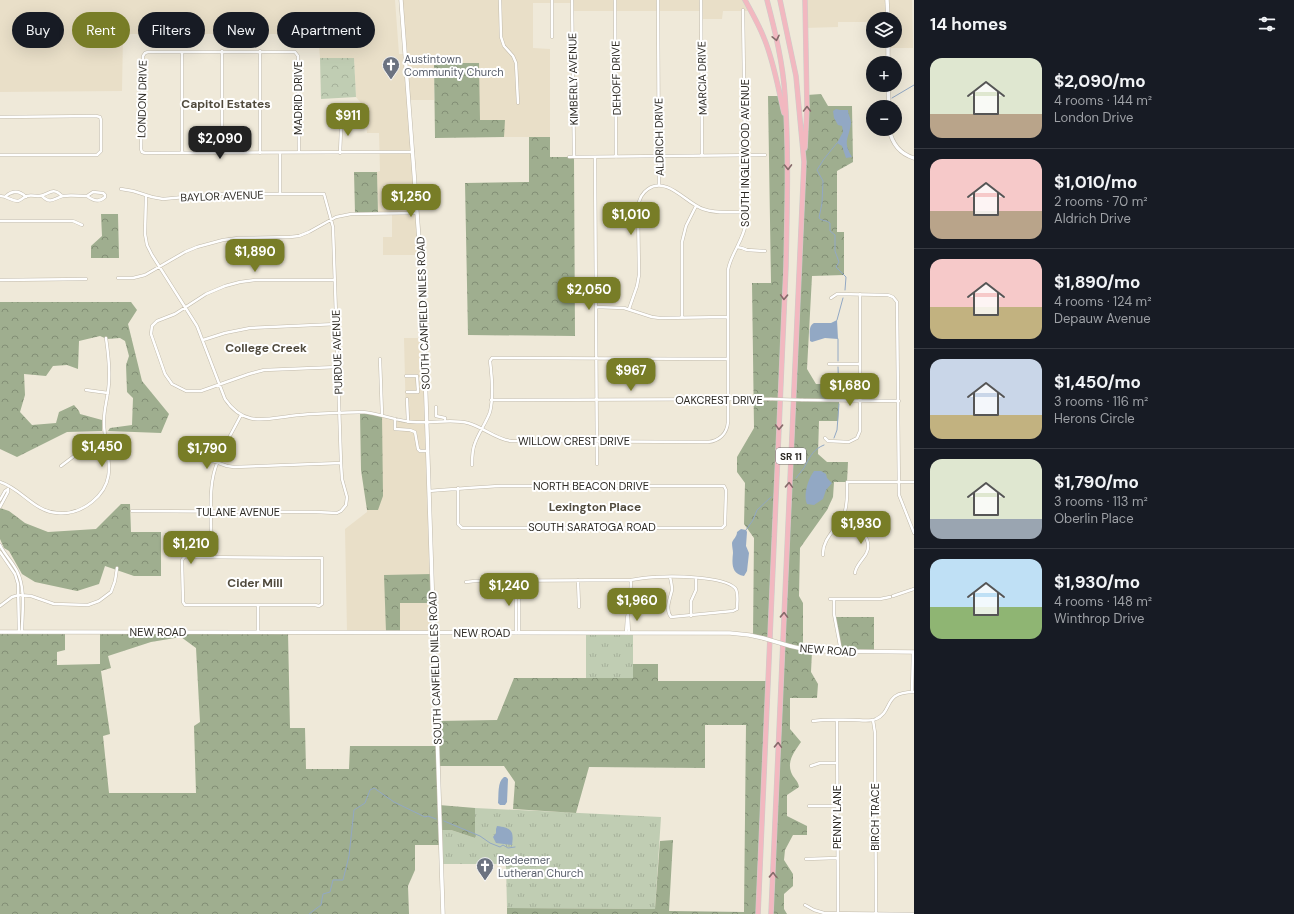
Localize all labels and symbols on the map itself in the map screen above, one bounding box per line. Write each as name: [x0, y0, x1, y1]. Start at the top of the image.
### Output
street label: KIMBERLY AVENUE: [565, 33, 581, 125]
one-way arrow: [771, 35, 779, 41]
street label: DEHOFF DRIVE: [608, 41, 624, 115]
street label: MARCIA DRIVE: [694, 41, 710, 115]
place label: Austintown Community Church: [404, 52, 504, 79]
church icon: Austintown Community Church: [381, 55, 401, 80]
street label: LONDON DRIVE: [134, 60, 150, 138]
street label: MADRID DRIVE: [291, 61, 305, 135]
street label: SOUTH INGLEWOOD AVENUE: [738, 79, 752, 227]
district label: Capitol Estates: [181, 96, 271, 112]
street label: ALDRICH DRIVE: [651, 98, 667, 176]
pin: $911: [324, 103, 372, 137]
one-way arrow: [803, 106, 811, 112]
pin: $2,090: [187, 126, 253, 160]
one-way arrow: [784, 164, 792, 170]
pin: $1,250: [378, 184, 444, 218]
street label: BAYLOR AVENUE: [180, 188, 264, 204]
pin: $1,010: [598, 202, 664, 236]
street label: SOUTH CANFIELD NILES ROAD: [413, 236, 433, 390]
pin: $1,890: [222, 239, 288, 273]
pin: $2,050: [556, 277, 622, 311]
one-way arrow: [780, 294, 789, 300]
street label: PURDUE AVENUE: [329, 309, 345, 395]
district label: College Creek: [225, 340, 307, 356]
pin: $967: [607, 358, 655, 392]
pin: $1,680: [817, 373, 883, 407]
street label: OAKCREST DRIVE: [675, 393, 763, 407]
one-way arrow: [775, 424, 783, 430]
pin: $1,450: [69, 434, 135, 468]
street label: WILLOW CREST DRIVE: [518, 434, 630, 448]
pin: $1,790: [174, 436, 240, 470]
road number: SR 11: [776, 448, 806, 464]
street label: NORTH BEACON DRIVE: [533, 479, 649, 493]
one-way arrow: [785, 482, 794, 488]
district label: Lexington Place: [549, 499, 641, 515]
street label: TULANE AVENUE: [196, 505, 280, 519]
pin: $1,930: [828, 511, 894, 545]
street label: SOUTH SARATOGA ROAD: [528, 520, 656, 534]
pin: $1,210: [158, 531, 224, 565]
pin: $1,240: [476, 573, 542, 607]
district label: Cider Mill: [227, 575, 283, 591]
pin: $1,960: [604, 588, 670, 622]
street label: SOUTH CANFIELD NILES ROAD: [425, 591, 445, 745]
one-way arrow: [780, 612, 788, 618]
street label: NEW ROAD: [130, 625, 187, 639]
street label: NEW ROAD: [454, 626, 511, 640]
street label: NEW ROAD: [799, 641, 857, 659]
one-way arrow: [774, 742, 783, 748]
street label: BIRCH TRACE: [868, 783, 882, 851]
street label: PENNY LANE: [830, 785, 844, 849]
place label: Redeemer Lutheran Church: [498, 853, 583, 880]
church icon: Redeemer Lutheran Church: [475, 856, 495, 881]
one-way arrow: [768, 872, 777, 878]

